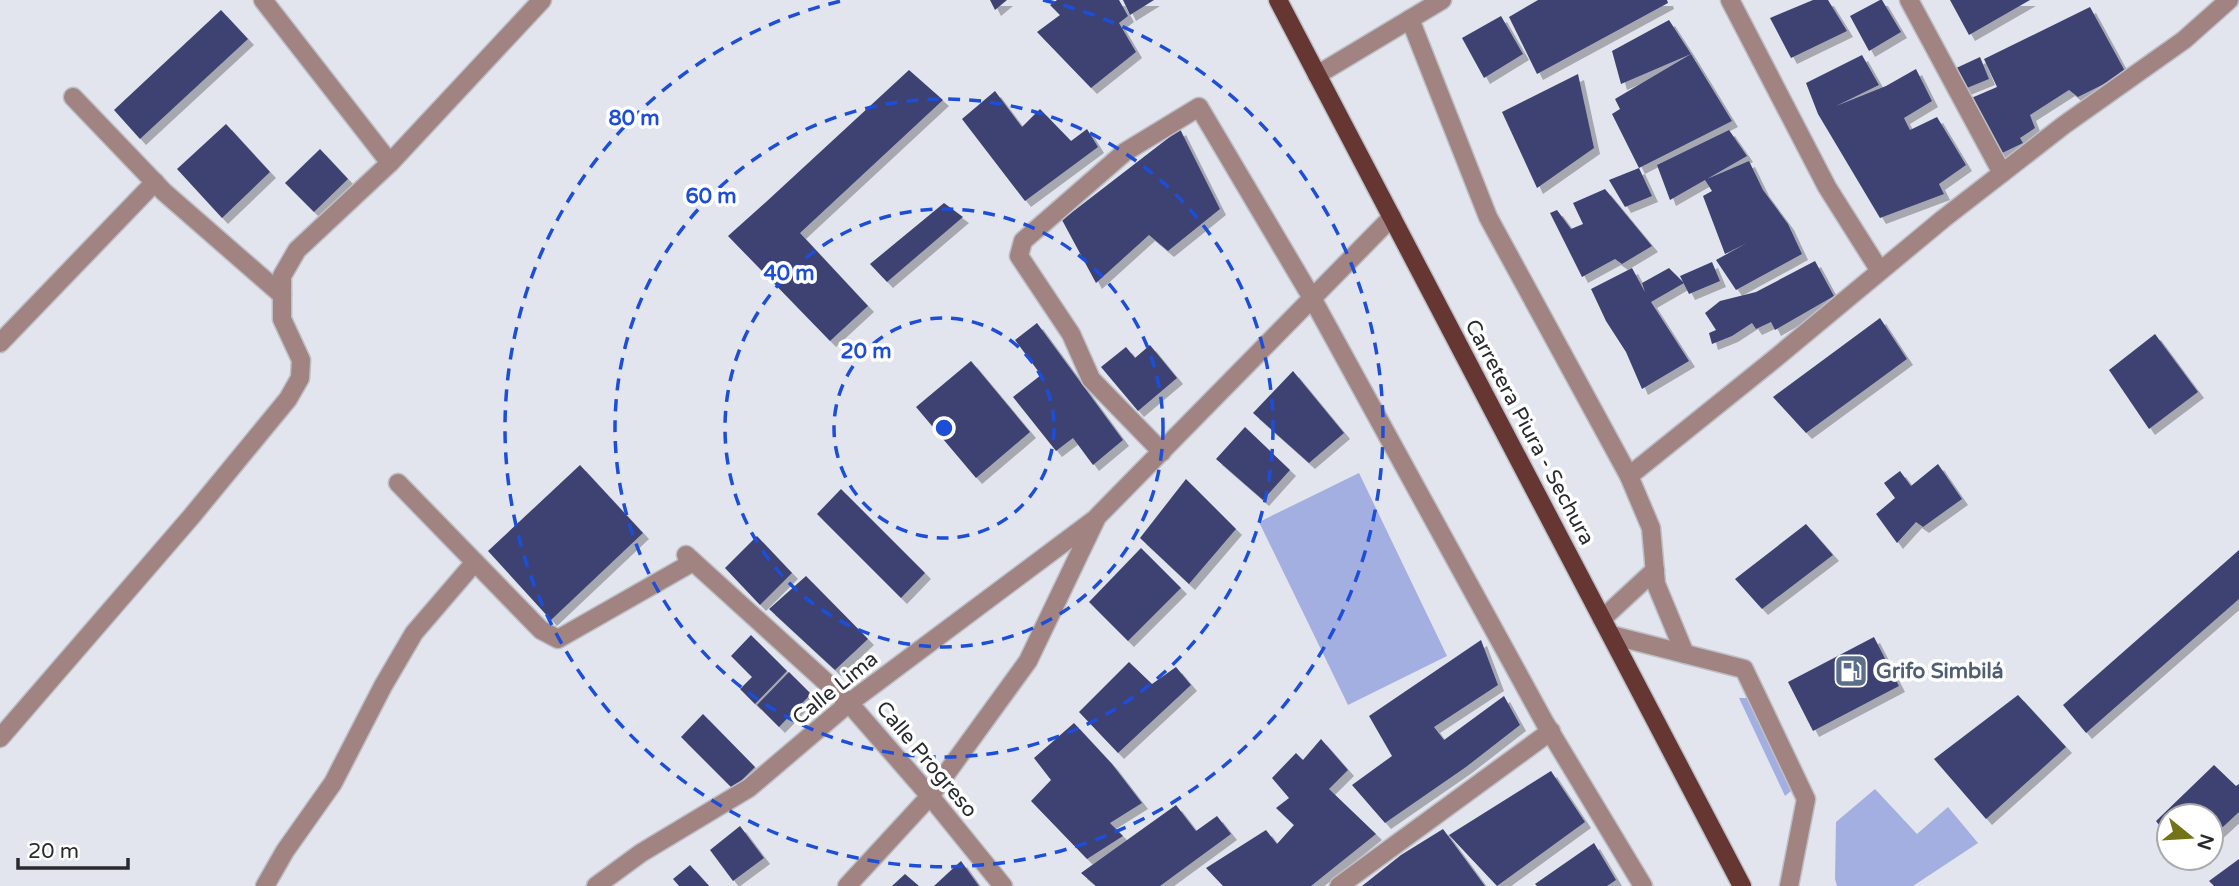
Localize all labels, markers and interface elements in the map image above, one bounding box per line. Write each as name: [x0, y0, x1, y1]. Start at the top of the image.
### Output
text: 80 m: [608, 106, 660, 131]
text: 60 m: [685, 184, 737, 209]
text: 40 m: [763, 261, 815, 286]
street label: Carretera Piura - Sechura: [1459, 315, 1600, 549]
text: 20 m: [840, 339, 892, 364]
centre of rings: [932, 416, 956, 440]
street label: Calle Lima: [788, 646, 883, 730]
fuel station icon: Grifo Simbilá: [1832, 652, 1870, 690]
place label: Grifo Simbilá: [1876, 659, 2004, 684]
street label: Calle Progreso: [871, 696, 983, 823]
north arrow: [2155, 802, 2225, 872]
scale bar: [18, 826, 128, 870]
text: N: [2192, 831, 2218, 853]
text: 20 m: [28, 839, 79, 864]

